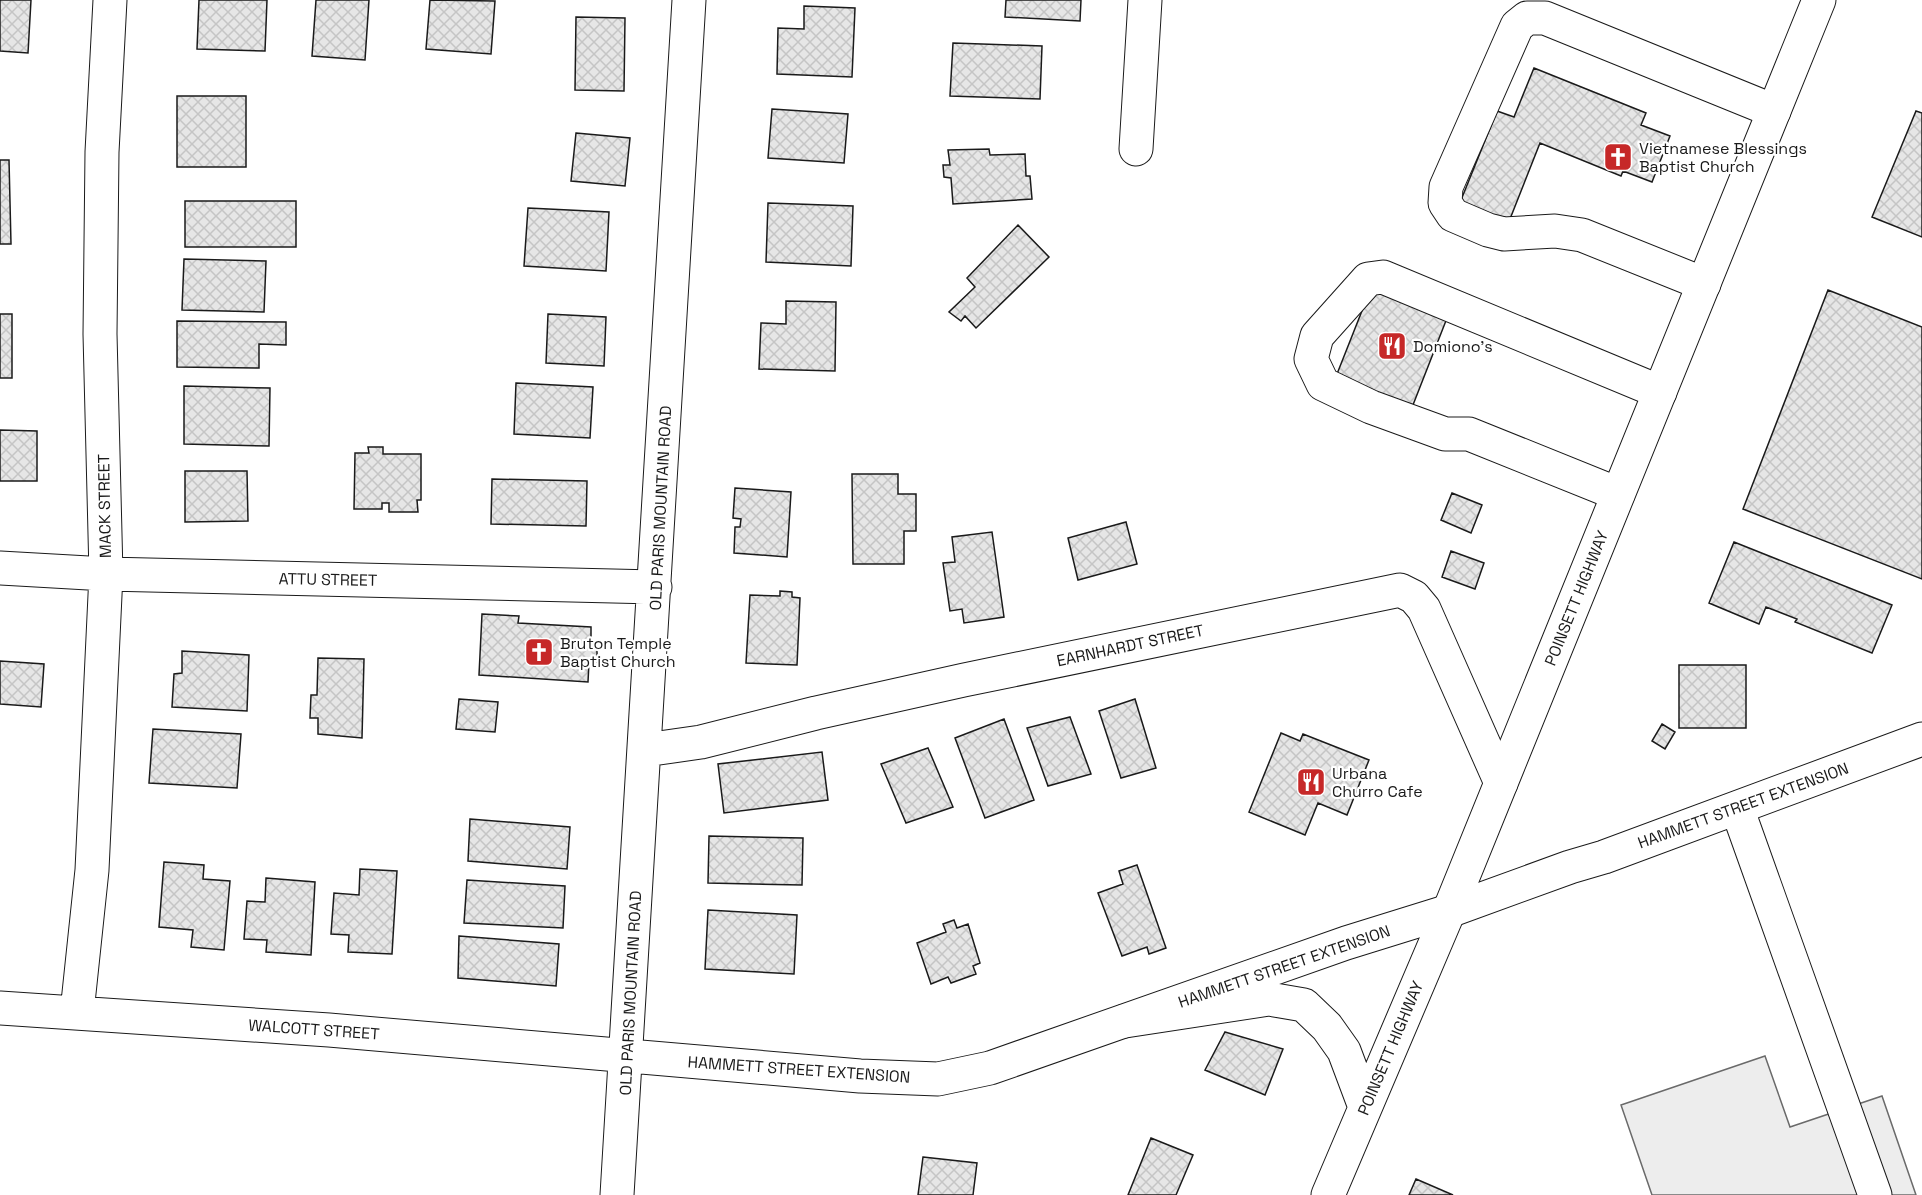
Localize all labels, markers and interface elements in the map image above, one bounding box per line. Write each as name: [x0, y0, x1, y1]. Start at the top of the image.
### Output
place label: Vietnamese Blessings Baptist Church: [1639, 138, 1807, 177]
church icon: Vietnamese Blessings Baptist Church: [1602, 141, 1634, 173]
restaurant icon: Domiono's: [1376, 330, 1408, 362]
place label: Domiono's: [1413, 336, 1493, 357]
street label: OLD PARIS MOUNTAIN ROAD: [645, 405, 676, 611]
street label: MACK STREET: [93, 454, 116, 558]
street label: POINSETT HIGHWAY: [1540, 527, 1613, 669]
street label: ATTU STREET: [278, 568, 378, 591]
street label: EARNHARDT STREET: [1055, 620, 1206, 671]
place label: Bruton Temple Baptist Church: [560, 633, 676, 672]
church icon: Bruton Temple Baptist Church: [523, 636, 555, 668]
street label: HAMMETT STREET EXTENSION: [1635, 757, 1852, 853]
place label: Urbana Churro Cafe: [1332, 763, 1423, 802]
restaurant icon: Urbana Churro Cafe: [1295, 766, 1327, 798]
street label: OLD PARIS MOUNTAIN ROAD: [615, 890, 646, 1096]
street label: HAMMETT STREET EXTENSION: [1175, 920, 1393, 1013]
street label: POINSETT HIGHWAY: [1353, 978, 1428, 1119]
street label: WALCOTT STREET: [248, 1014, 380, 1045]
street label: HAMMETT STREET EXTENSION: [687, 1051, 911, 1088]

